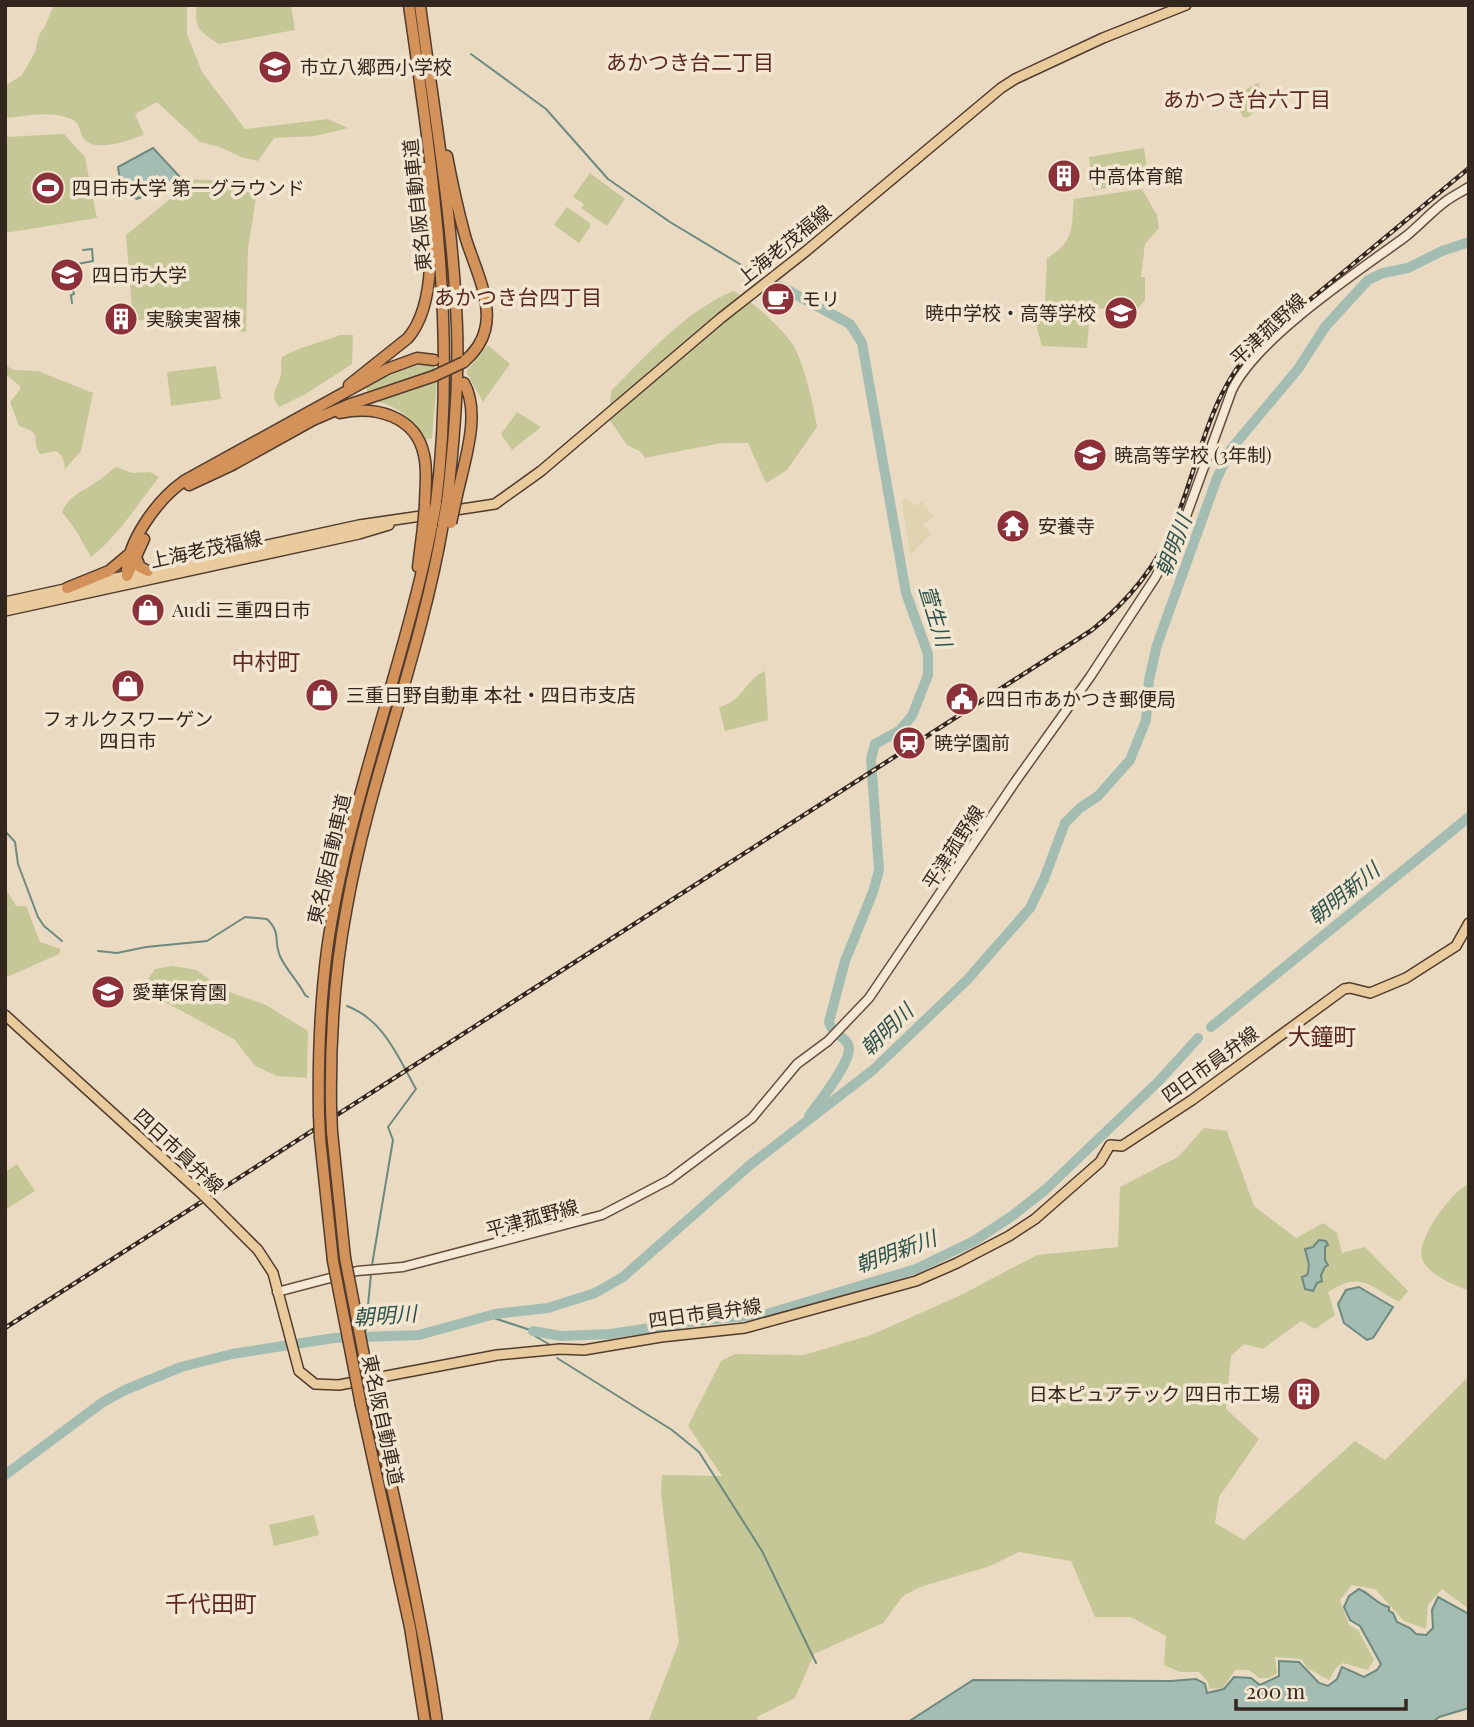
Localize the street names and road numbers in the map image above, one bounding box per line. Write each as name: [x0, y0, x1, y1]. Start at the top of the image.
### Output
street label: 東名阪自動車道: [396, 138, 436, 273]
street label: 上海老茂福線: [731, 198, 836, 290]
street label: 平津菰野線: [1224, 286, 1311, 370]
street label: 上海老茂福線: [147, 523, 264, 573]
street label: 東名阪自動車道: [300, 791, 356, 927]
street label: 平津菰野線: [915, 800, 989, 893]
street label: 四日市員弁線: [1156, 1019, 1263, 1107]
street label: 四日市員弁線: [129, 1102, 230, 1199]
street label: 平津菰野線: [482, 1192, 581, 1242]
street label: 四日市員弁線: [647, 1291, 763, 1333]
street label: 東名阪自動車道: [357, 1352, 411, 1488]

